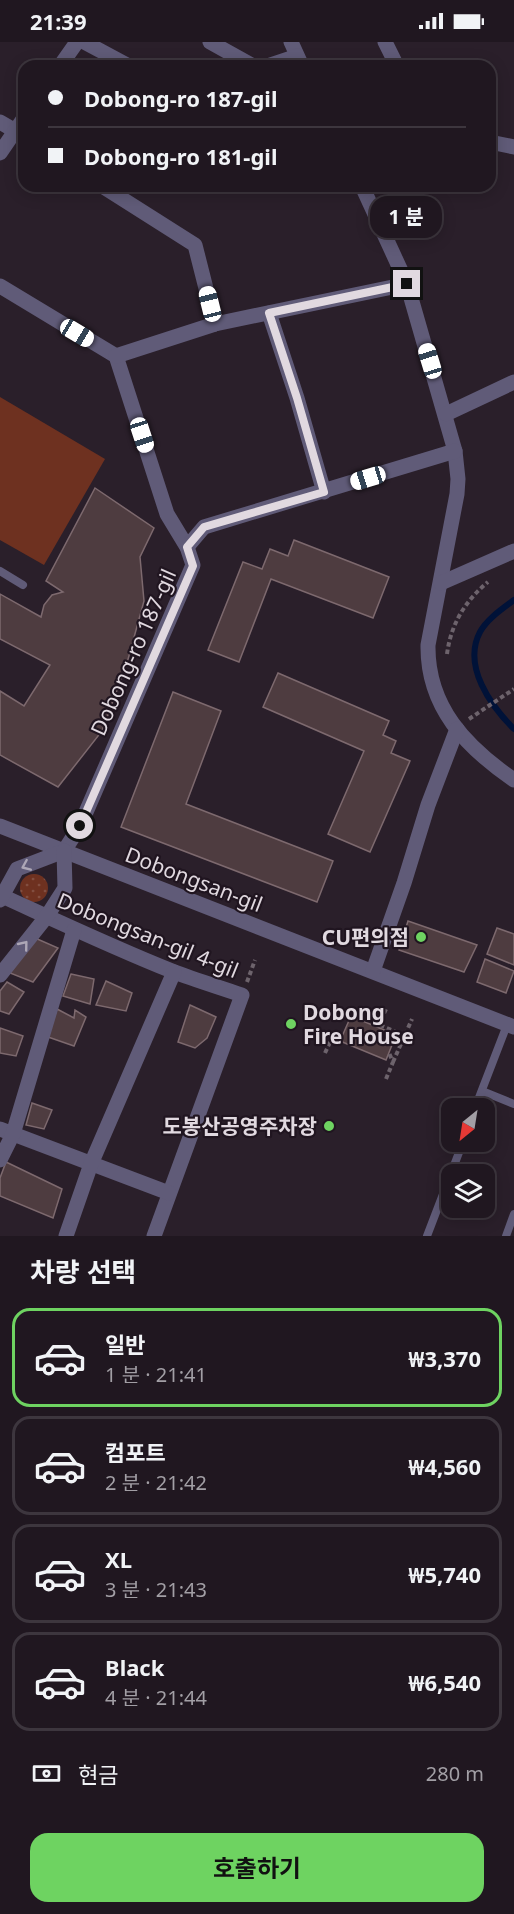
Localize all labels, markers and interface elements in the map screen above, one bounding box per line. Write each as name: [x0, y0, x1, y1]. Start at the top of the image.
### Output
text: 21:39: [30, 6, 87, 36]
text: Dobong-ro 187-gil: [84, 83, 277, 113]
text: Dobong-ro 181-gil: [84, 141, 277, 171]
callout: 1 분: [371, 197, 443, 239]
text: 1 분: [388, 203, 424, 230]
route end: [393, 270, 420, 297]
car: [197, 284, 223, 324]
car: [57, 316, 97, 350]
car: [416, 341, 444, 381]
car: [128, 415, 156, 455]
car: [348, 464, 388, 492]
street label: Dobong-ro 187-gil: [84, 564, 182, 740]
route start: [66, 812, 93, 839]
street label: Dobongsan-gil: [121, 840, 267, 918]
one-way arrow: [22, 859, 33, 871]
street label: Dobongsan-gil 4-gil: [53, 886, 243, 984]
place label: CU편의점: [322, 923, 409, 951]
marker: CU편의점: [414, 930, 428, 944]
one-way arrow: [16, 941, 27, 952]
place label: Dobong Fire House: [303, 998, 414, 1050]
marker: Dobong Fire House: [284, 1017, 298, 1031]
north arrow: [441, 1098, 495, 1152]
map controls: [441, 1098, 495, 1218]
place label: 도봉산공영주차장: [162, 1112, 317, 1140]
marker: 도봉산공영주차장: [322, 1119, 336, 1133]
button: layers: [441, 1164, 495, 1218]
text: 차량 선택: [30, 1253, 136, 1290]
text: 일반: [105, 1329, 145, 1359]
icon: car: [33, 1331, 87, 1385]
text: ₩3,370: [408, 1343, 481, 1373]
text: 1 분 · 21:41: [105, 1361, 207, 1388]
text: 컴포트: [105, 1437, 166, 1467]
icon: car: [33, 1439, 87, 1493]
text: ₩4,560: [408, 1451, 481, 1481]
text: 2 분 · 21:42: [105, 1469, 207, 1496]
text: XL: [105, 1544, 132, 1574]
icon: car: [33, 1547, 87, 1601]
text: ₩5,740: [408, 1559, 481, 1589]
text: 3 분 · 21:43: [105, 1576, 207, 1603]
text: Black: [105, 1652, 164, 1682]
icon: car: [33, 1655, 87, 1709]
text: ₩6,540: [408, 1667, 481, 1697]
text: 4 분 · 21:44: [105, 1684, 207, 1711]
icon: cash: [30, 1757, 63, 1790]
text: 현금: [78, 1759, 118, 1789]
text: 280 m: [426, 1760, 484, 1787]
button: 호출하기: [30, 1833, 484, 1902]

